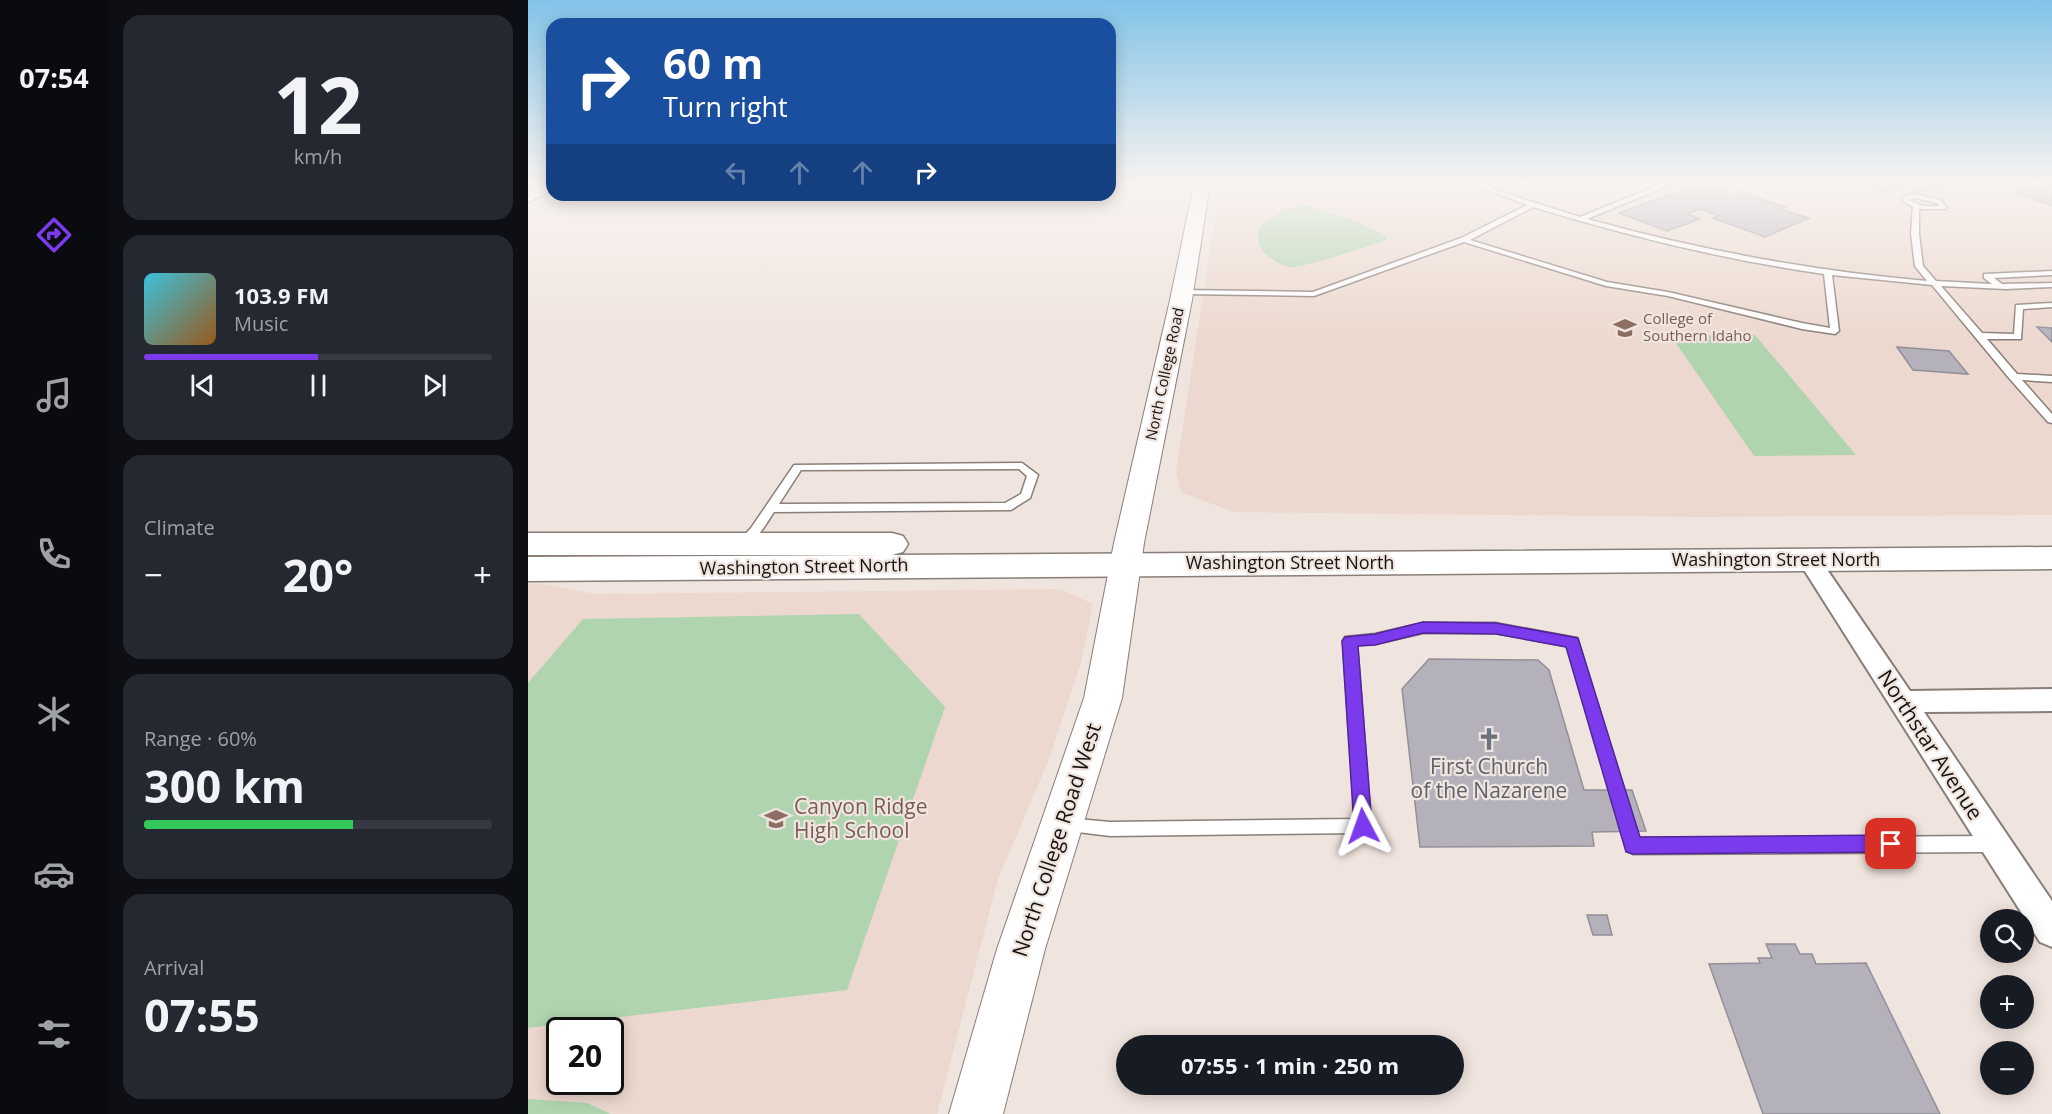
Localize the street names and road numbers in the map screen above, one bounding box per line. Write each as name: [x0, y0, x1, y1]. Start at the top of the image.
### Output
street label: North College Road: [1140, 305, 1188, 442]
street label: Washington Street North: [1672, 547, 1880, 571]
street label: Washington Street North: [1186, 550, 1394, 574]
street label: Washington Street North: [699, 552, 909, 580]
street label: Northstar Avenue: [1872, 664, 1990, 825]
street label: North College Road West: [1005, 719, 1107, 960]

